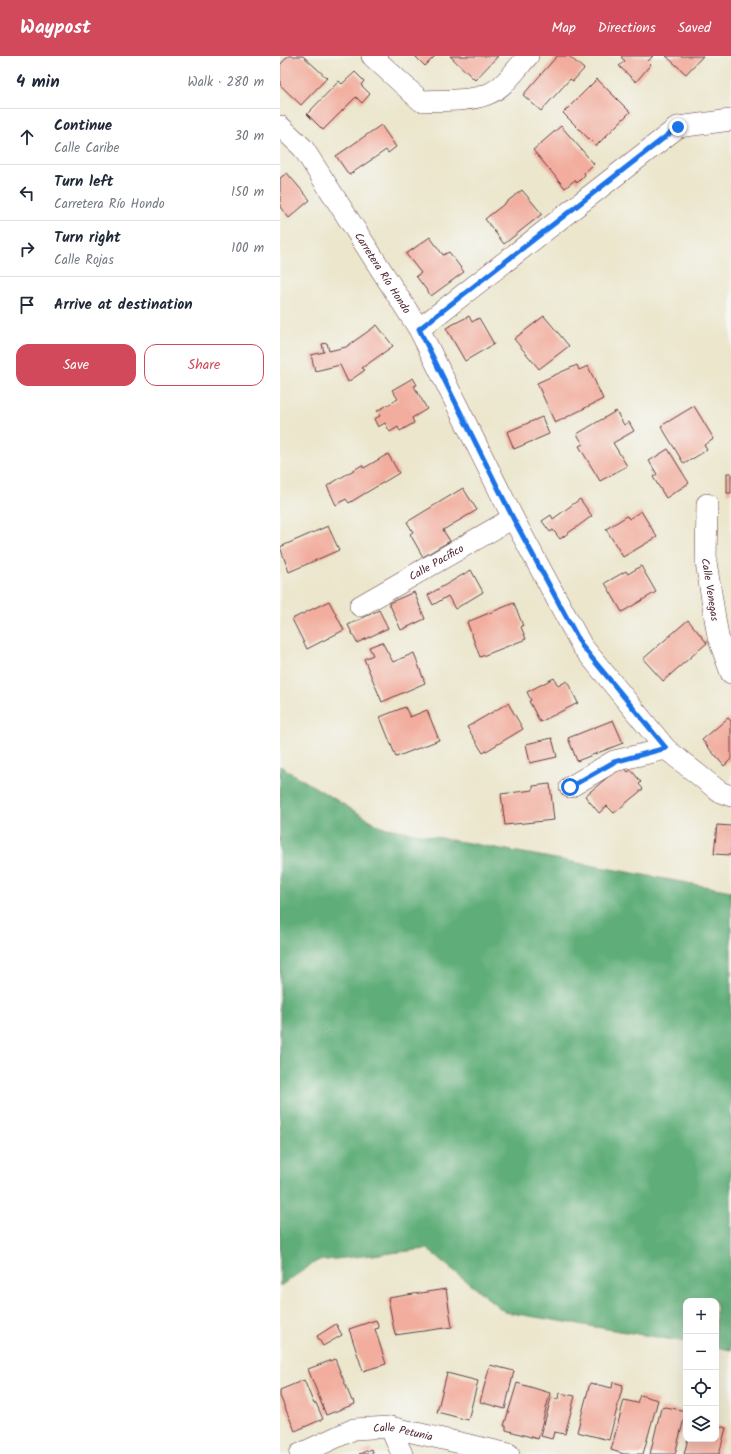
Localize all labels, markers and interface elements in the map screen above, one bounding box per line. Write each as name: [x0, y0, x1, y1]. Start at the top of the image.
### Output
text: Waypost: [20, 13, 91, 43]
text: Map: [551, 17, 576, 39]
text: Directions: [598, 17, 656, 39]
text: Saved: [678, 17, 711, 39]
text: 4 min: [16, 69, 60, 96]
text: Walk · 280 m: [188, 72, 264, 93]
text: Continue: [54, 114, 112, 138]
route end: [669, 118, 687, 136]
icon: ahead: [16, 126, 38, 148]
text: 30 m: [235, 126, 264, 147]
text: Calle Caribe: [54, 138, 119, 159]
text: Turn left: [54, 170, 114, 194]
icon: left: [16, 182, 38, 204]
text: 150 m: [231, 182, 264, 203]
text: Carretera Río Hondo: [54, 194, 165, 215]
text: Turn right: [54, 226, 121, 250]
street label: Carretera Río Hondo: [349, 229, 415, 318]
icon: right: [16, 238, 38, 260]
text: 100 m: [231, 238, 264, 259]
text: Calle Rojas: [54, 250, 114, 271]
text: Arrive at destination: [54, 293, 193, 317]
icon: arrive: [16, 294, 38, 316]
button: Save: [16, 344, 136, 386]
button: Share: [144, 344, 264, 386]
street label: Calle Pacífico: [406, 540, 468, 586]
street label: Calle Venegas: [696, 558, 723, 623]
route start: [561, 778, 579, 796]
map controls: [683, 1298, 719, 1442]
button: +: [683, 1298, 719, 1334]
button: −: [683, 1334, 719, 1370]
button: locate: [683, 1370, 719, 1406]
button: layers: [683, 1406, 719, 1442]
street label: Calle Petunia: [373, 1419, 434, 1446]

